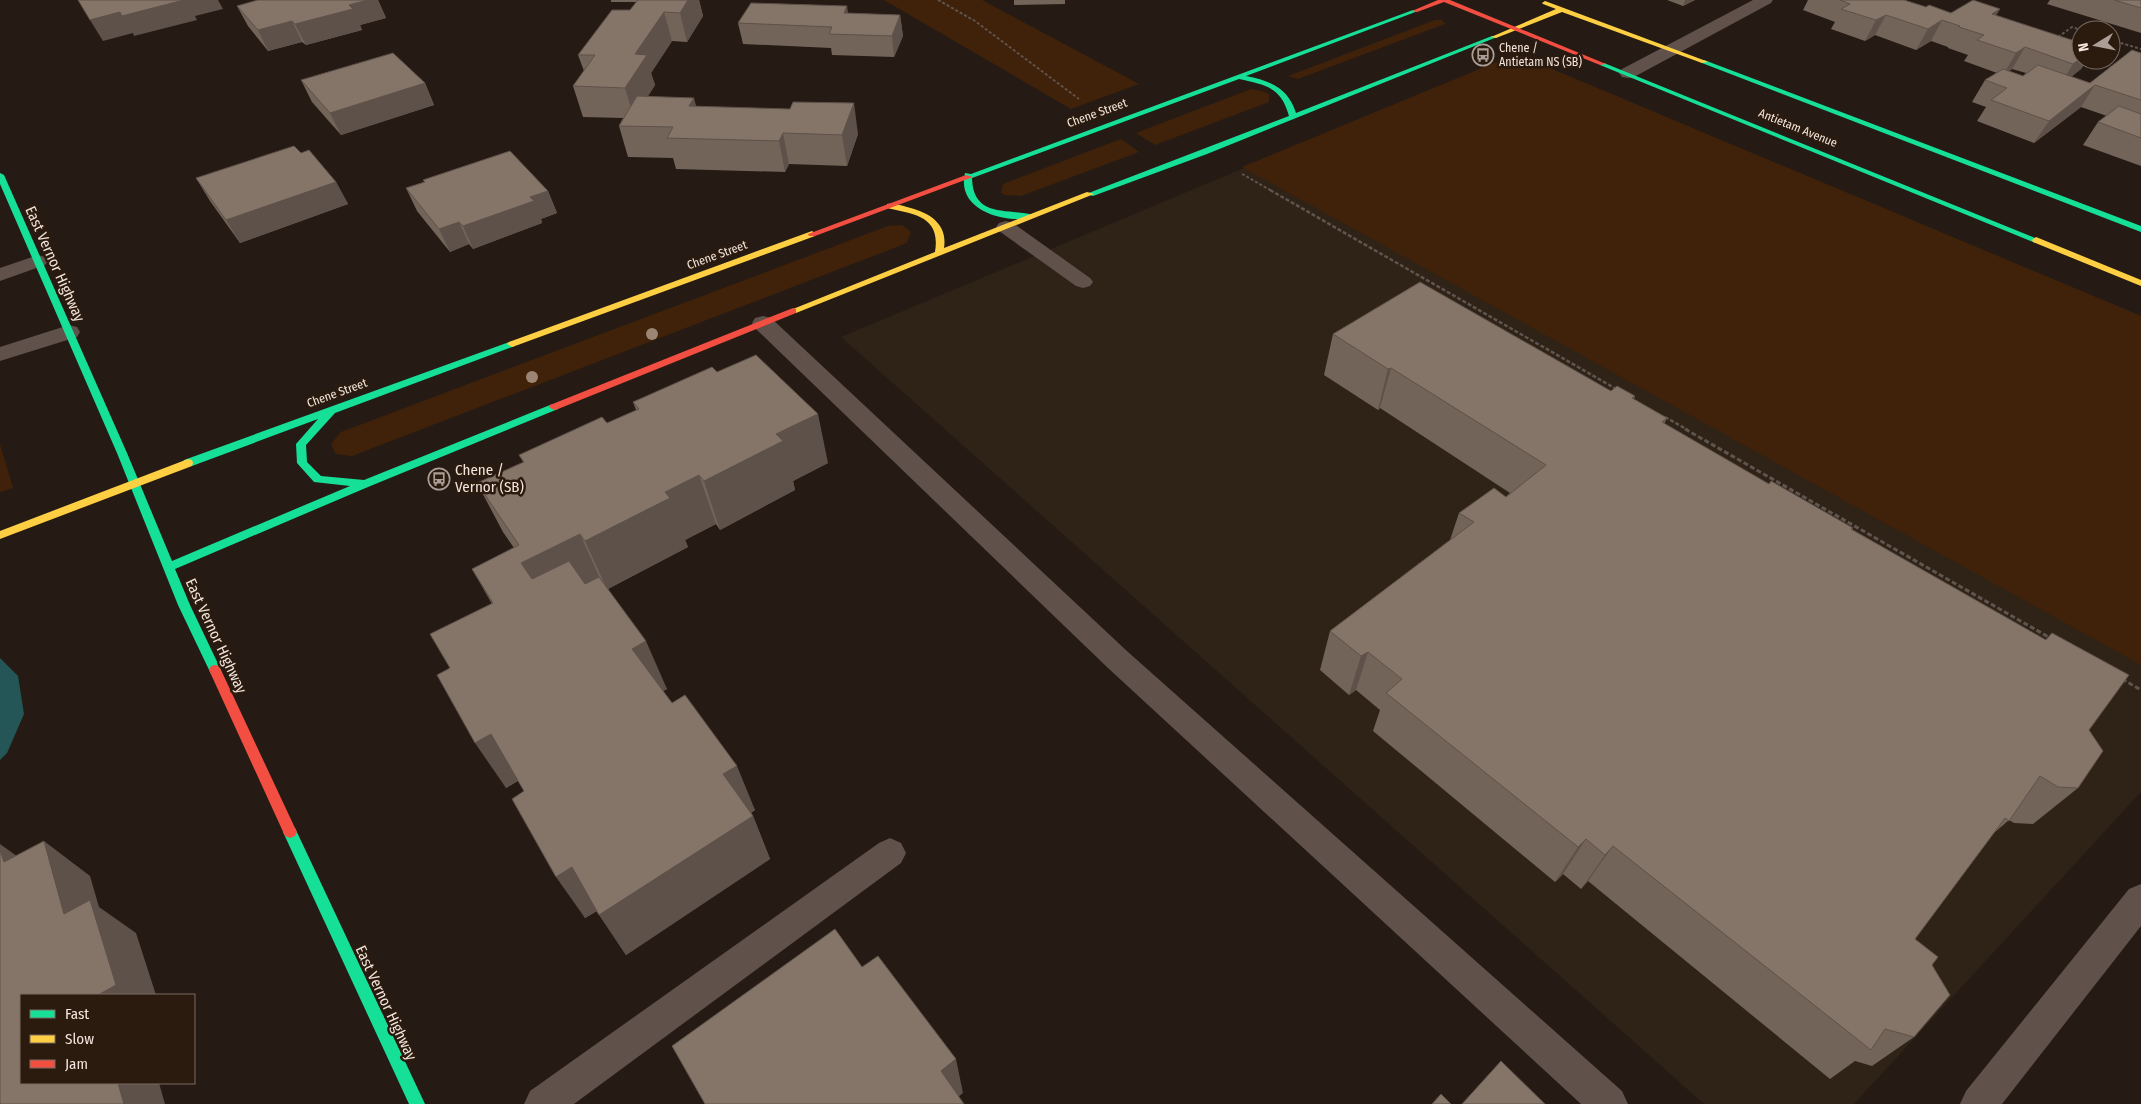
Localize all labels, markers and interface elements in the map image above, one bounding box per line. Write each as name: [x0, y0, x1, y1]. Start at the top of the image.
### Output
north arrow: [2071, 20, 2121, 70]
place label: Chene / Antietam NS (SB): [1499, 41, 1582, 69]
text: N: [2075, 42, 2093, 53]
bus stop icon: Chene / Antietam NS (SB): [1471, 43, 1495, 67]
street label: Chene Street: [1065, 96, 1129, 130]
street label: Antietam Avenue: [1757, 106, 1839, 150]
street label: East Vernor Highway: [21, 203, 89, 325]
street label: Chene Street: [685, 238, 749, 272]
street label: Chene Street: [305, 376, 369, 410]
place label: Chene / Vernor (SB): [455, 461, 524, 496]
bus stop icon: Chene / Vernor (SB): [427, 467, 451, 491]
street label: East Vernor Highway: [181, 576, 251, 697]
street label: East Vernor Highway: [351, 943, 421, 1064]
legend: [20, 994, 195, 1084]
text: Fast: [65, 1005, 89, 1023]
text: Slow: [65, 1030, 94, 1048]
text: Jam: [65, 1055, 88, 1073]

